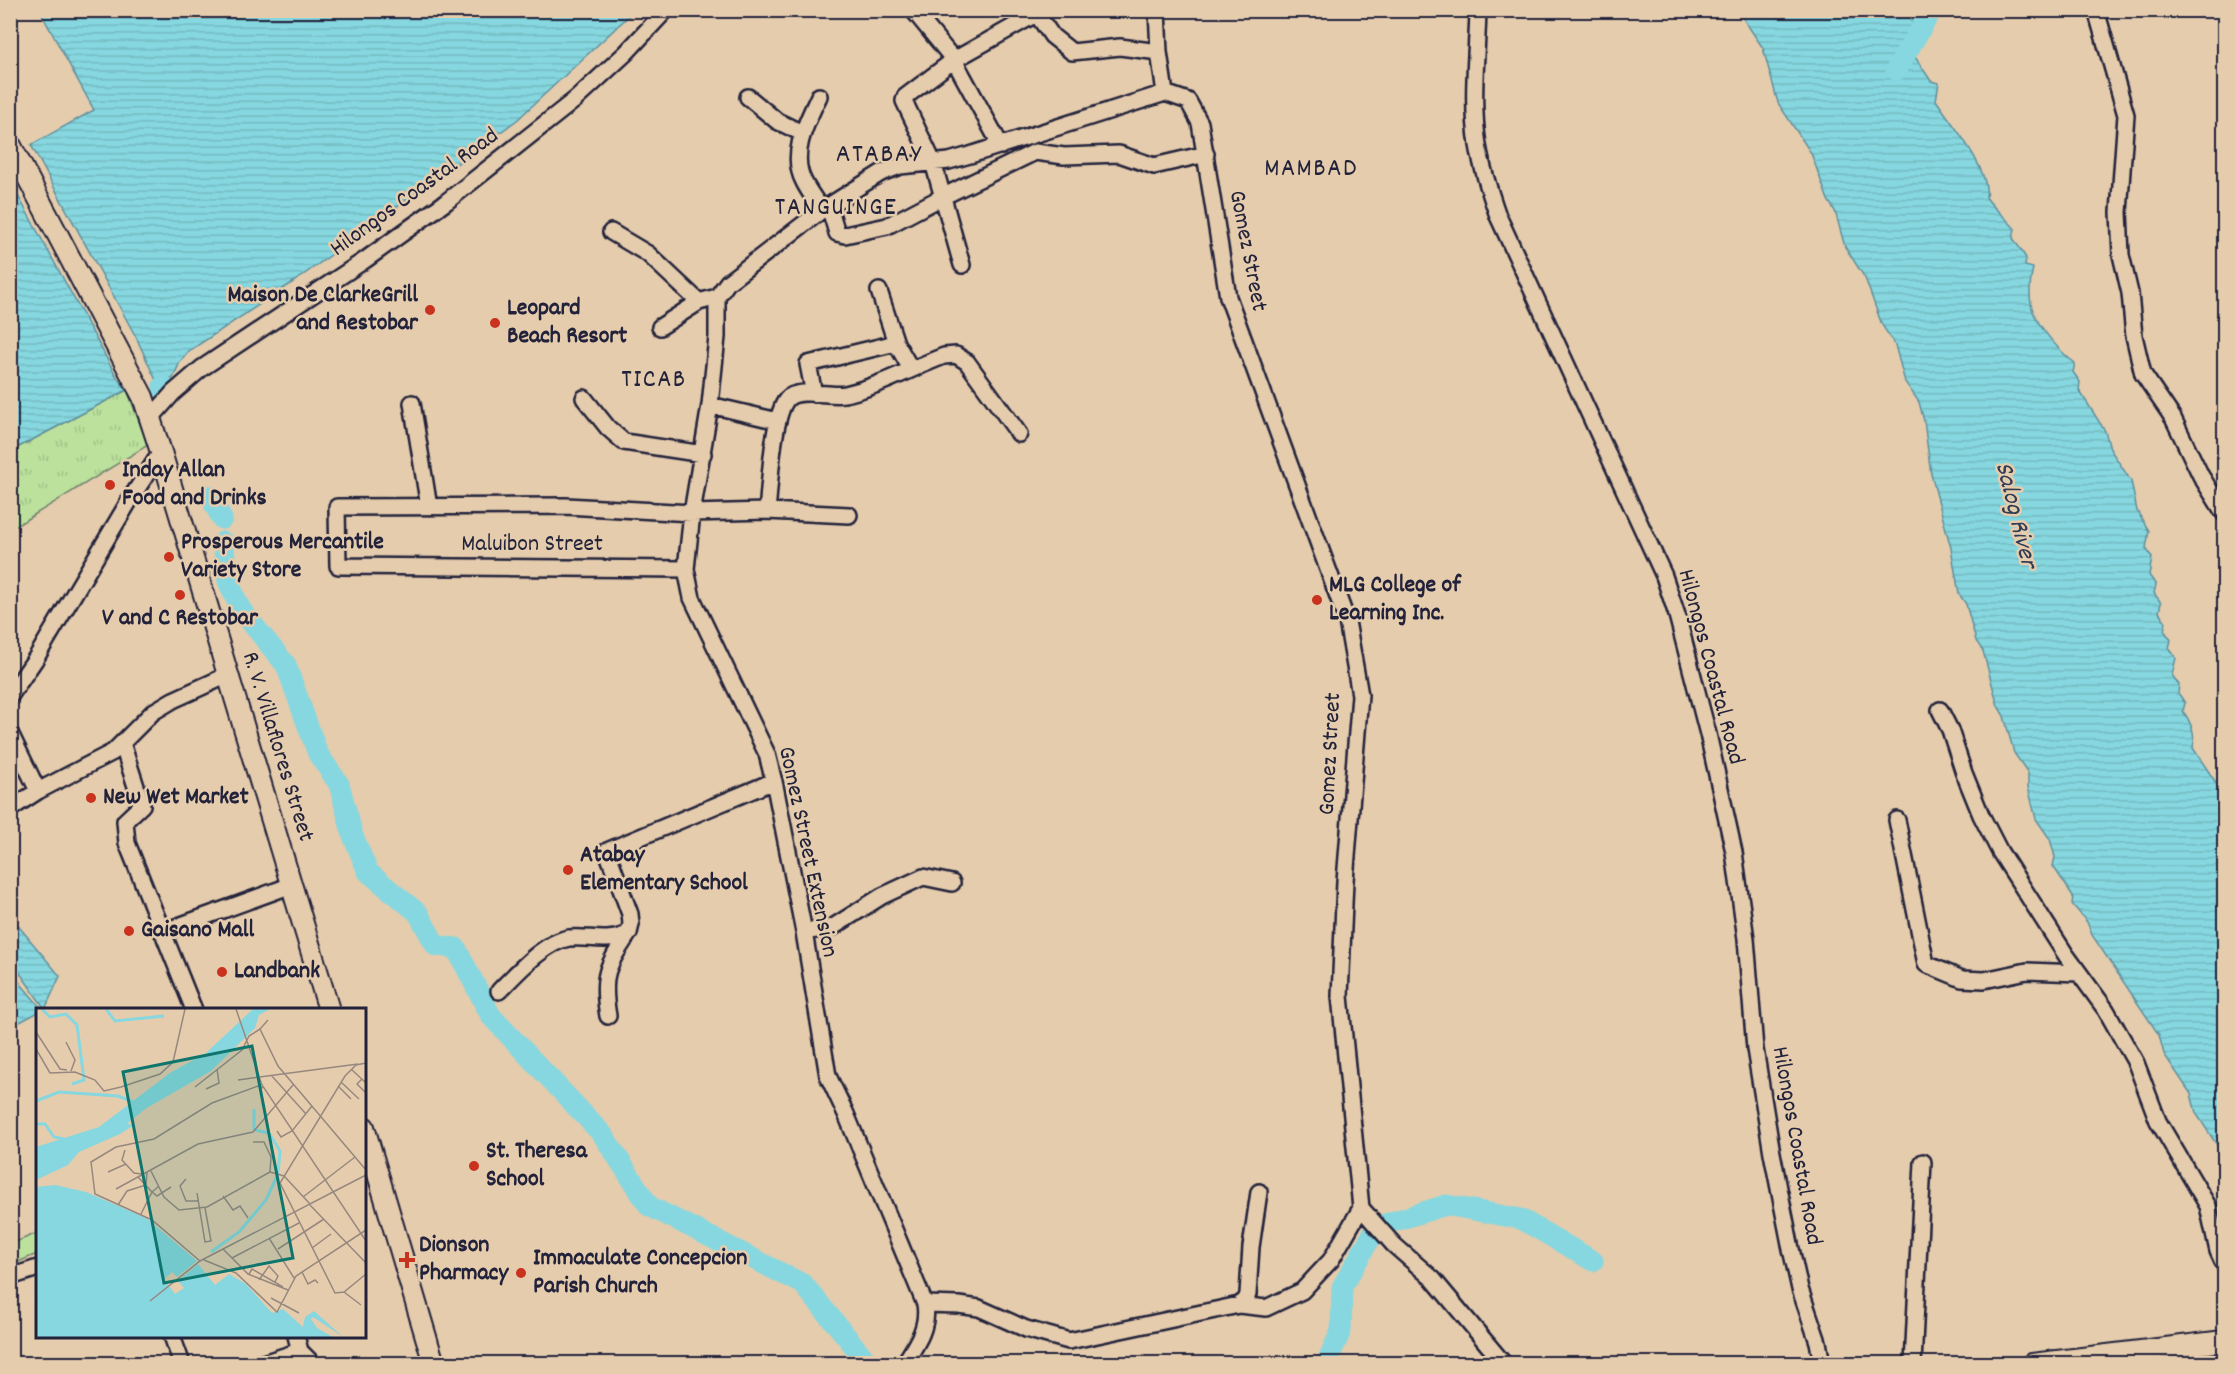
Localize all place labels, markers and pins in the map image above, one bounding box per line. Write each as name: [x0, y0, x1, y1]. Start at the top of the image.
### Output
place label: Maison De ClarkeGrill and Restobar: [228, 279, 419, 341]
place label: Leopard Beach Resort: [507, 292, 627, 354]
marker: Maison De ClarkeGrill and Restobar: [423, 303, 437, 317]
marker: Leopard Beach Resort: [488, 316, 502, 330]
place label: Inday Allan Food and Drinks: [122, 454, 267, 516]
marker: Inday Allan Food and Drinks: [103, 478, 117, 492]
place label: Prosperous Mercantile Variety Store: [181, 526, 384, 588]
marker: Prosperous Mercantile Variety Store: [162, 550, 176, 564]
place label: MLG College of Learning Inc.: [1329, 569, 1462, 631]
marker: V and C Restobar: [173, 588, 187, 602]
marker: MLG College of Learning Inc.: [1310, 593, 1324, 607]
place label: V and C Restobar: [102, 602, 259, 636]
place label: New Wet Market: [103, 781, 249, 815]
marker: New Wet Market: [84, 791, 98, 805]
place label: Atabay Elementary School: [580, 839, 748, 901]
marker: Atabay Elementary School: [561, 863, 575, 877]
place label: Gaisano Mall: [141, 914, 254, 948]
marker: Gaisano Mall: [122, 924, 136, 938]
place label: Landbank: [234, 955, 320, 989]
marker: Landbank: [215, 965, 229, 979]
place label: St. Theresa School: [486, 1135, 588, 1197]
marker: St. Theresa School: [467, 1159, 481, 1173]
place label: Dionson Pharmacy: [419, 1229, 509, 1291]
place label: Immaculate Concepcion Parish Church: [533, 1242, 747, 1304]
marker: Dionson Pharmacy: [400, 1253, 414, 1267]
marker: Immaculate Concepcion Parish Church: [514, 1266, 528, 1280]

